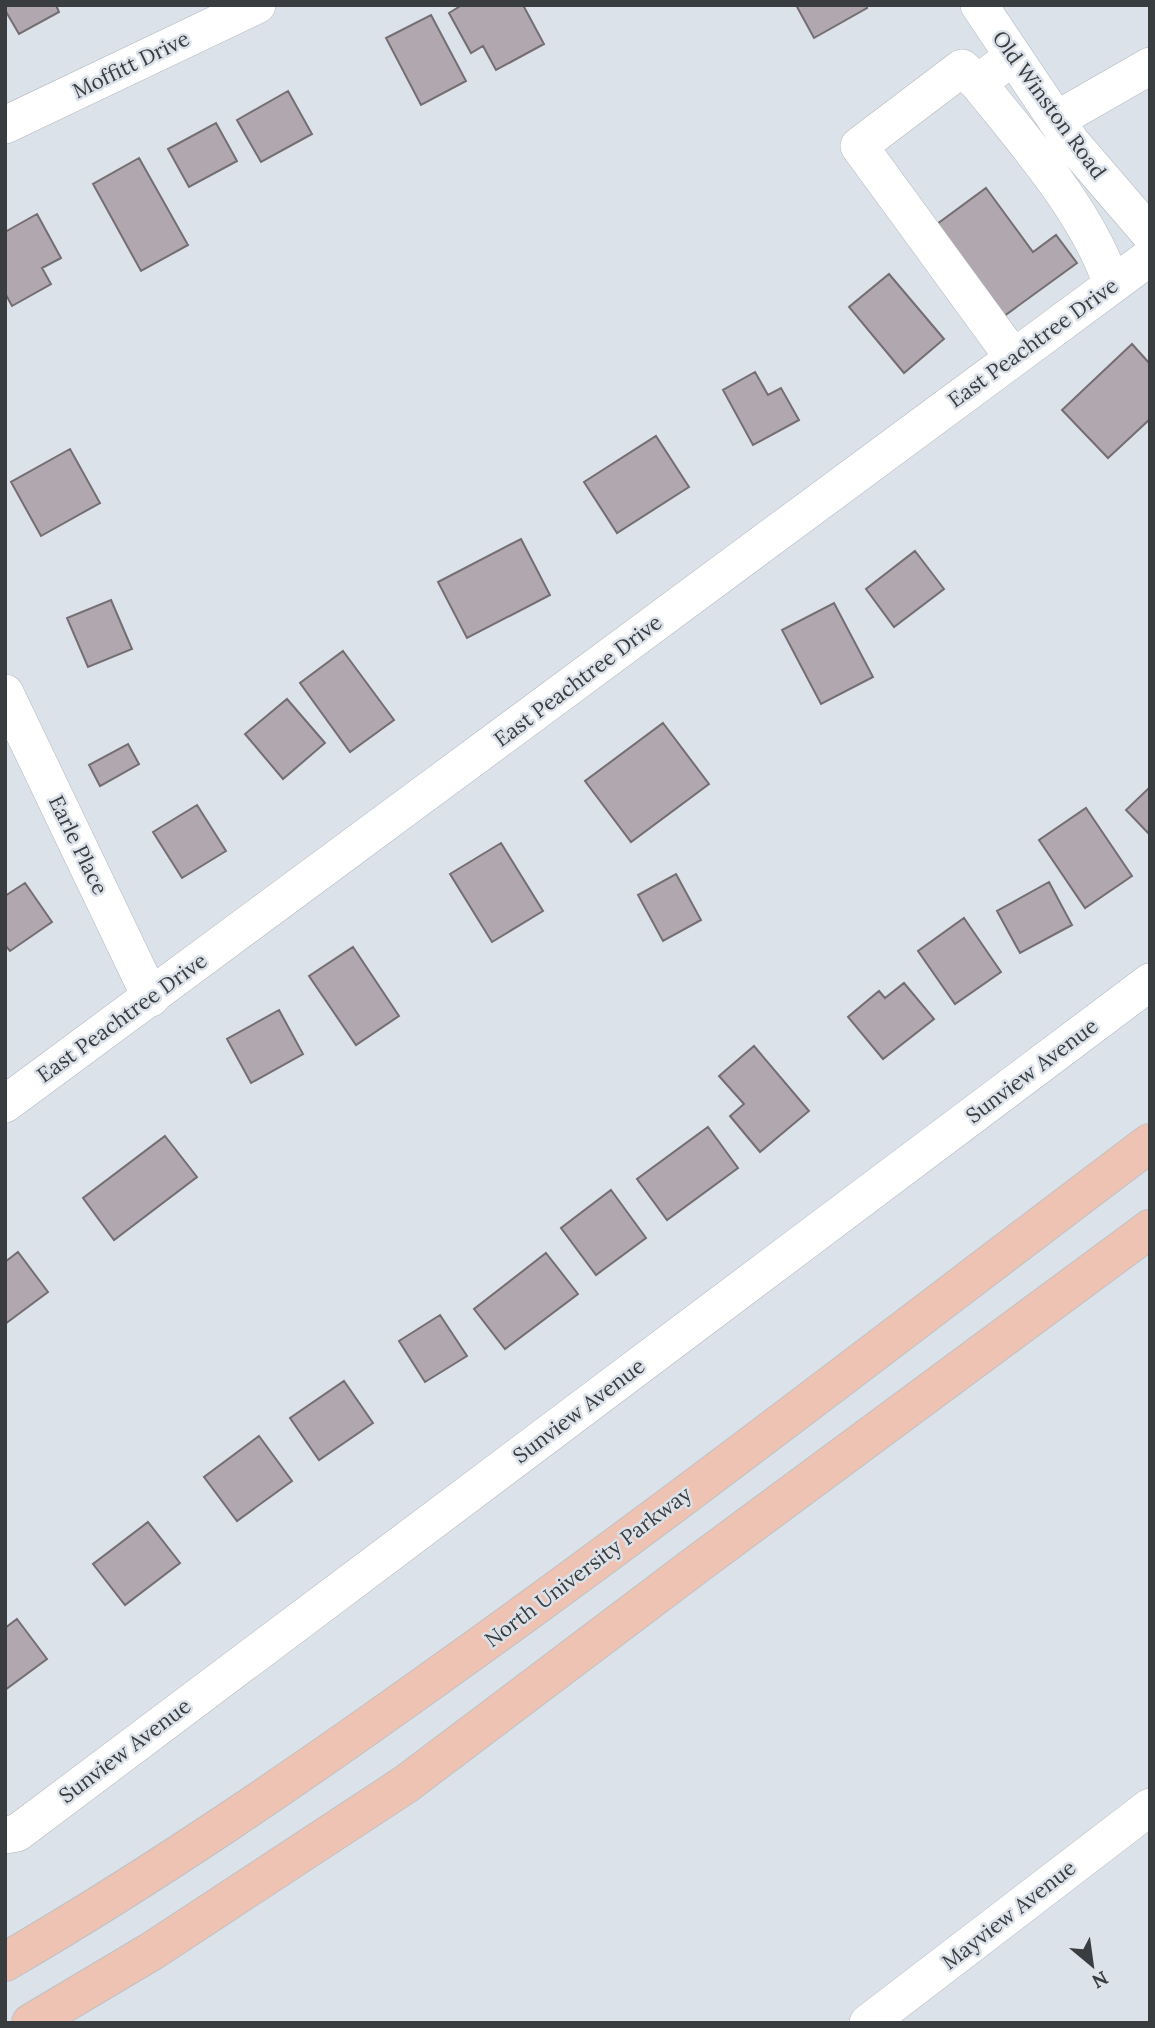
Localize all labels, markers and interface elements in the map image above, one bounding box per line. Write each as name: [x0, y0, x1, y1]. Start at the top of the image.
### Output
street label: Moffitt Drive: [68, 25, 194, 104]
street label: Old Winston Road: [987, 25, 1112, 184]
street label: East Peachtree Drive: [943, 272, 1123, 413]
street label: East Peachtree Drive: [488, 609, 667, 753]
street label: Earle Place: [43, 791, 114, 899]
street label: East Peachtree Drive: [32, 947, 212, 1088]
street label: Sunview Avenue: [960, 1012, 1103, 1129]
street label: Sunview Avenue: [507, 1352, 650, 1469]
street label: North University Parkway: [479, 1480, 696, 1653]
street label: Sunview Avenue: [53, 1692, 196, 1809]
street label: Mayview Avenue: [936, 1854, 1081, 1975]
north arrow: [1057, 1930, 1127, 2000]
text: N: [1088, 1966, 1112, 1994]

